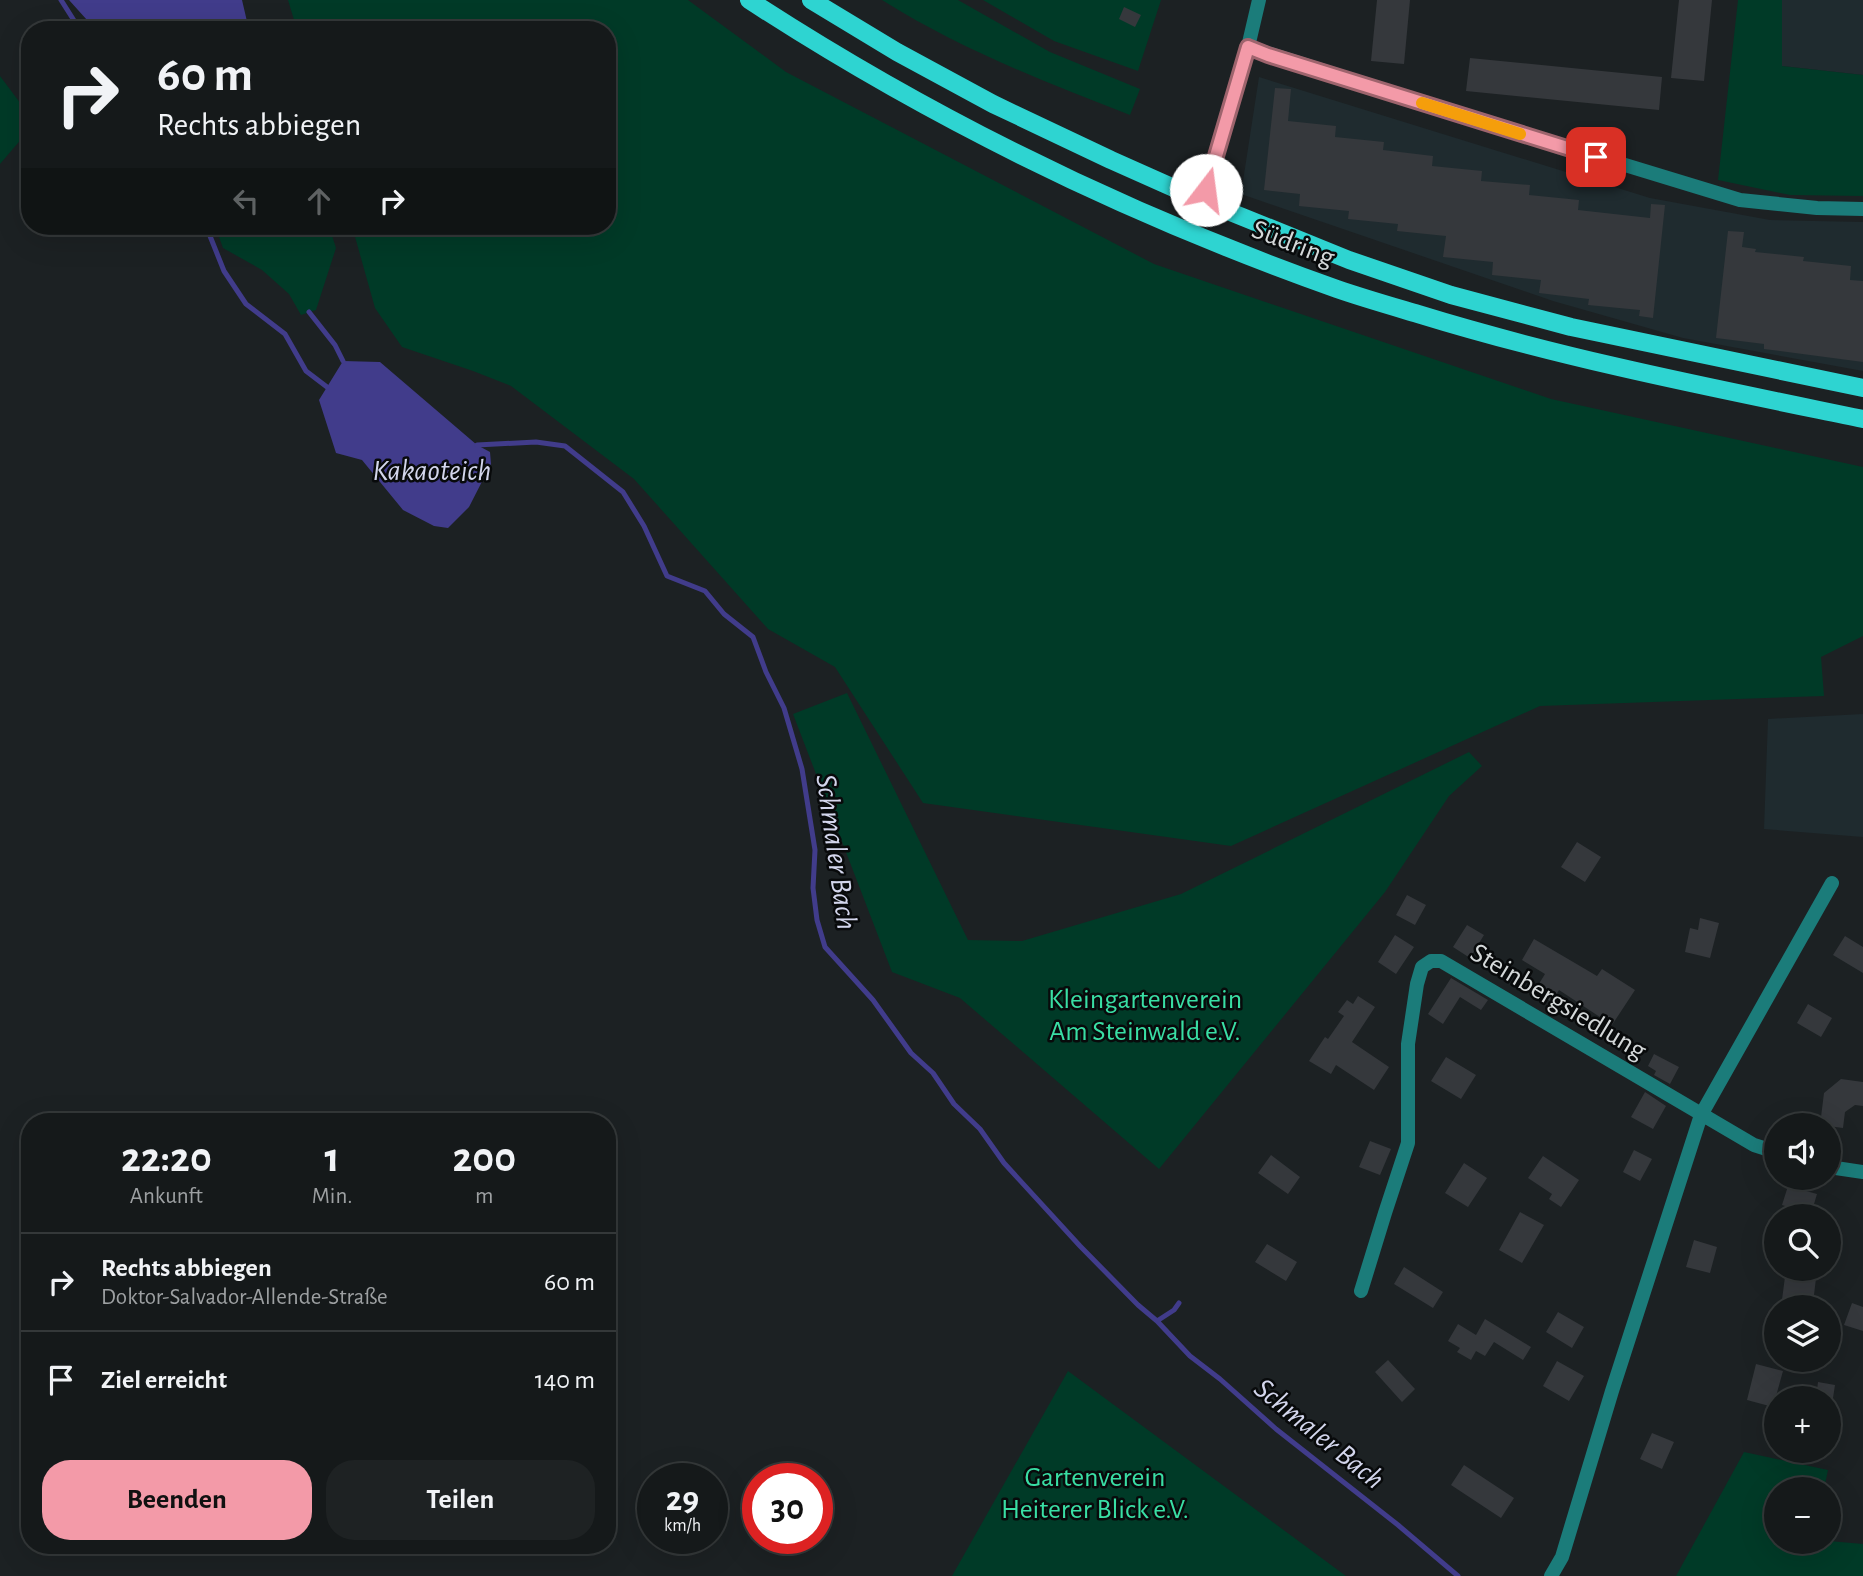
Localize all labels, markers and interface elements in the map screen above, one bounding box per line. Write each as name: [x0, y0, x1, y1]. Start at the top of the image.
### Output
icon: right: [42, 49, 133, 140]
text: 60 m: [157, 51, 253, 100]
text: Rechts abbiegen: [157, 109, 361, 141]
pin: [1566, 127, 1626, 187]
icon: arrive: [1577, 138, 1615, 176]
position arrow: [1169, 153, 1243, 227]
icon: left: [227, 182, 265, 220]
icon: ahead: [300, 182, 338, 220]
icon: right: [373, 182, 411, 220]
street label: Südring: [1248, 216, 1338, 273]
water label: Kakaoteich: [373, 456, 491, 486]
water label: Schmaler Bach: [810, 772, 862, 932]
street label: Steinbergsiedlung: [1465, 939, 1651, 1066]
park label: Kleingartenverein Am Steinwald e.V.: [1048, 986, 1242, 1046]
map controls: [1764, 1113, 1841, 1554]
button: sound: [1764, 1113, 1841, 1190]
text: 22:20: [121, 1137, 212, 1179]
text: 1: [325, 1137, 340, 1179]
text: 200: [452, 1137, 516, 1179]
text: Ankunft: [130, 1185, 203, 1208]
text: Min.: [312, 1185, 353, 1208]
text: m: [475, 1185, 493, 1208]
button: search: [1764, 1204, 1841, 1281]
text: Rechts abbiegen: [101, 1255, 272, 1281]
icon: right: [42, 1263, 80, 1301]
text: 60 m: [544, 1269, 595, 1295]
text: Doktor-Salvador-Allende-Straße: [101, 1286, 388, 1309]
button: layers: [1764, 1295, 1841, 1372]
icon: arrive: [42, 1361, 80, 1399]
text: Ziel erreicht: [101, 1367, 227, 1393]
text: 140 m: [535, 1367, 595, 1393]
water label: Schmaler Bach: [1249, 1373, 1389, 1495]
button: +: [1764, 1386, 1841, 1463]
button: Beenden: [42, 1460, 312, 1540]
button: Teilen: [326, 1460, 595, 1540]
speed limit sign: 30: [742, 1463, 833, 1554]
park label: Gartenverein Heiterer Blick e.V.: [1001, 1464, 1189, 1524]
button: −: [1764, 1477, 1841, 1554]
text: 29: [666, 1482, 699, 1517]
text: km/h: [664, 1517, 701, 1535]

